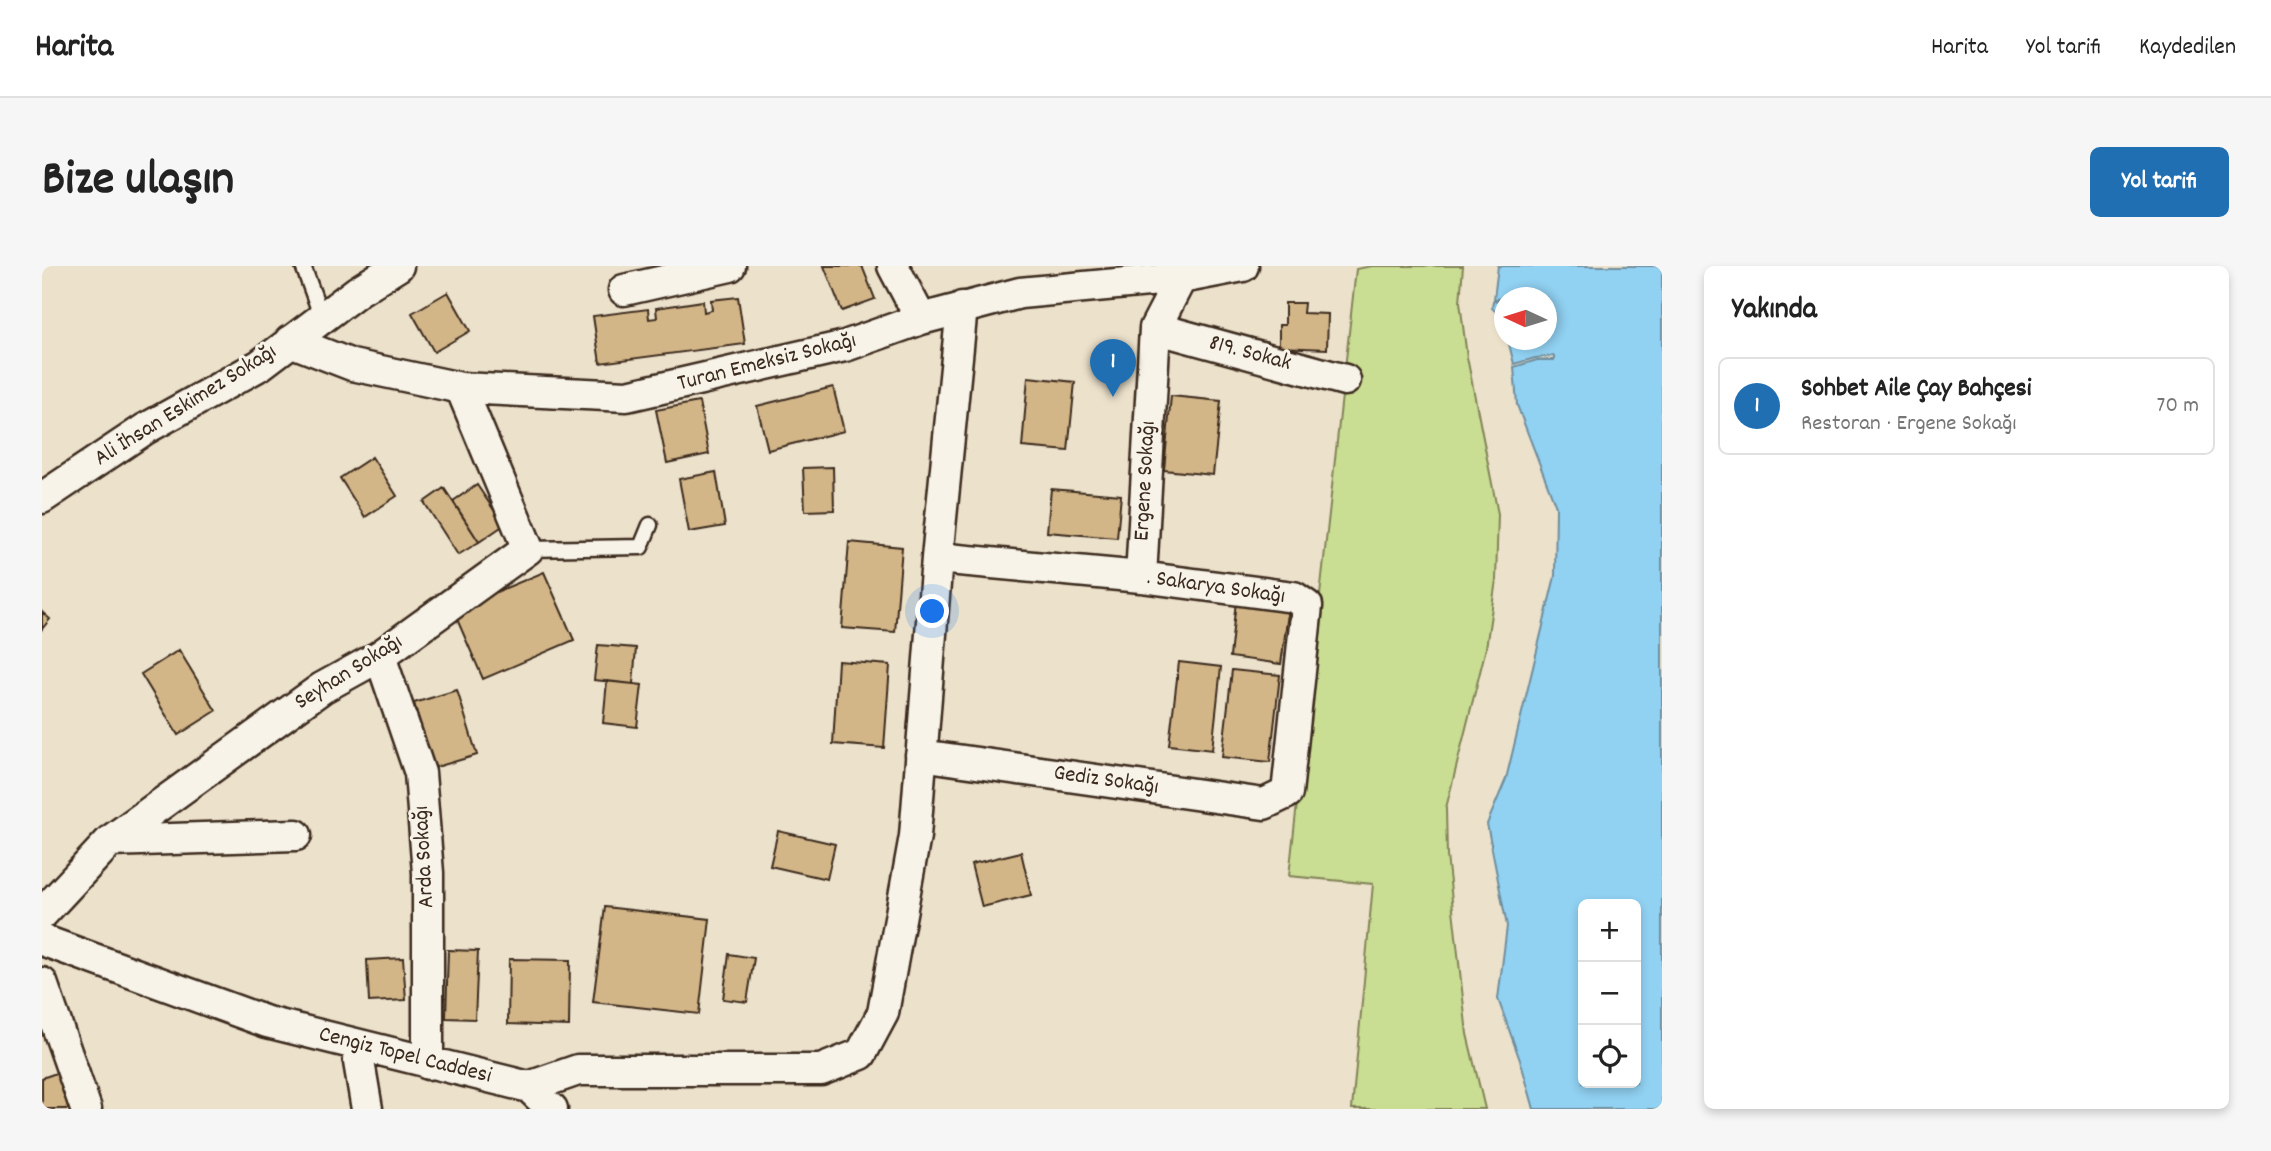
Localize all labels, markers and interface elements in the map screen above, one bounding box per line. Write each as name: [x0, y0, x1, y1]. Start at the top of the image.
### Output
text: Harita: [35, 25, 113, 72]
text: Harita: [1931, 31, 1988, 65]
text: Yol tarifi: [2026, 31, 2101, 65]
text: Kaydedilen: [2139, 31, 2236, 65]
text: Bize ulaşın: [42, 147, 234, 217]
button: Yol tarifi: [2090, 147, 2229, 217]
north arrow: [1494, 287, 1557, 350]
text: Yakında: [1732, 290, 1817, 333]
street label: Turan Emeksiz Sokağı: [674, 325, 860, 401]
street label: 819. Sokak: [1205, 327, 1295, 381]
street label: Ali İhsan Eskimez Sokağı: [88, 337, 284, 475]
pin: 1: [1090, 339, 1136, 397]
text: Sohbet Aile Çay Bahçesi: [1801, 371, 2032, 408]
text: 1: [1754, 390, 1760, 423]
text: 70 m: [2157, 390, 2199, 423]
text: Restoran · Ergene Sokağı: [1801, 408, 2017, 441]
street label: Ergene Sokağı: [1126, 420, 1166, 542]
street label: . Sakarya Sokağı: [1145, 562, 1287, 614]
your location: [915, 594, 949, 628]
street label: Seyhan Sokağı: [289, 627, 409, 719]
street label: Gediz Sokağı: [1051, 757, 1161, 805]
street label: Arda Sokağı: [406, 805, 444, 909]
map controls: [1578, 899, 1641, 1088]
button: +: [1578, 899, 1641, 962]
button: −: [1578, 962, 1641, 1025]
street label: Cengiz Topel Caddesi: [315, 1019, 495, 1093]
button: locate: [1578, 1025, 1641, 1088]

